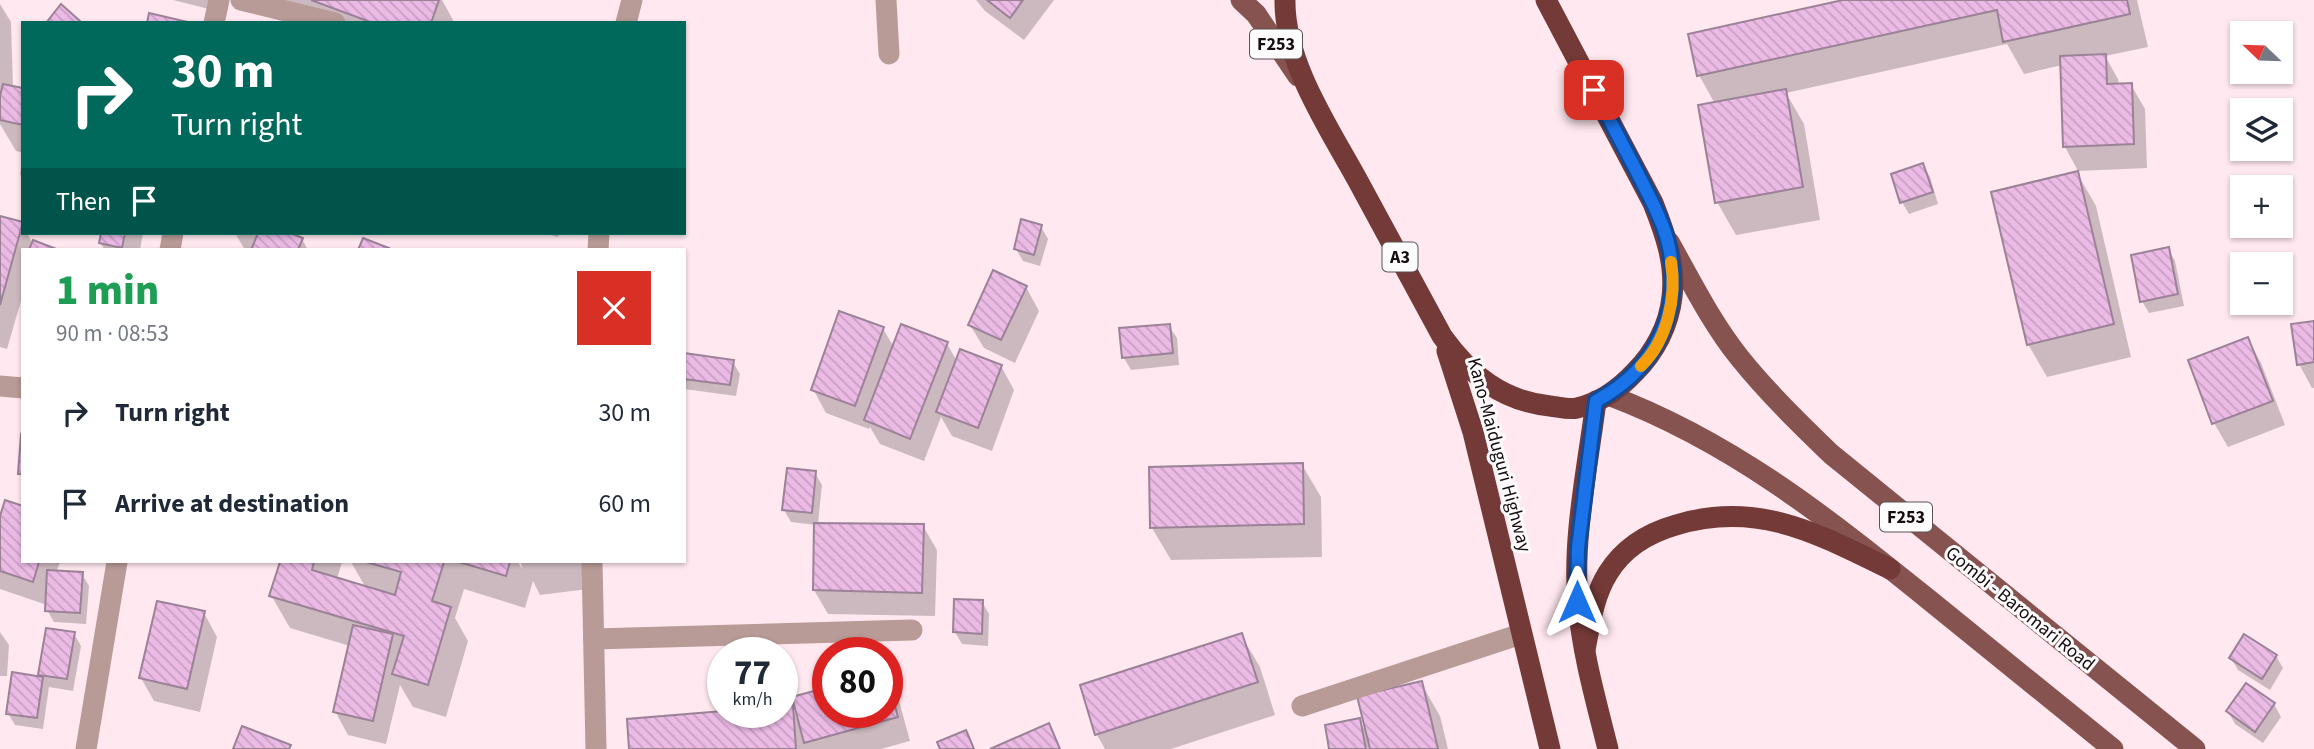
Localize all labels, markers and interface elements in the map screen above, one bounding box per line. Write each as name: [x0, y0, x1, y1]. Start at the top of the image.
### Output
north arrow: [2230, 21, 2292, 84]
map controls: [2230, 21, 2293, 315]
road number: F253: [1250, 29, 1302, 58]
text: 30 m: [171, 37, 275, 107]
icon: right: [56, 49, 147, 140]
pin: [1564, 60, 1624, 120]
icon: arrive: [1575, 71, 1613, 109]
button: layers: [2230, 98, 2293, 161]
text: Turn right: [171, 102, 302, 148]
button: +: [2230, 175, 2293, 238]
icon: arrive: [125, 182, 163, 220]
text: Then: [56, 183, 111, 220]
road number: A3: [1382, 243, 1418, 272]
button: −: [2230, 252, 2293, 315]
text: 1 min: [56, 261, 159, 321]
button: close: [577, 271, 651, 345]
text: 90 m · 08:53: [56, 317, 169, 350]
street label: Kano-Maiduguri Highway: [1460, 355, 1538, 555]
icon: right: [56, 394, 94, 432]
text: Turn right: [115, 394, 230, 431]
text: 30 m: [598, 394, 651, 431]
icon: arrive: [56, 485, 94, 523]
text: Arrive at destination: [115, 485, 349, 522]
text: 60 m: [598, 485, 651, 522]
road number: F253: [1880, 503, 1932, 532]
street label: Gombi - Baromari Road: [1940, 540, 2100, 678]
position arrow: [1540, 565, 1614, 639]
speed limit sign: 80: [812, 637, 903, 728]
text: 77: [734, 648, 771, 698]
text: km/h: [733, 687, 772, 712]

